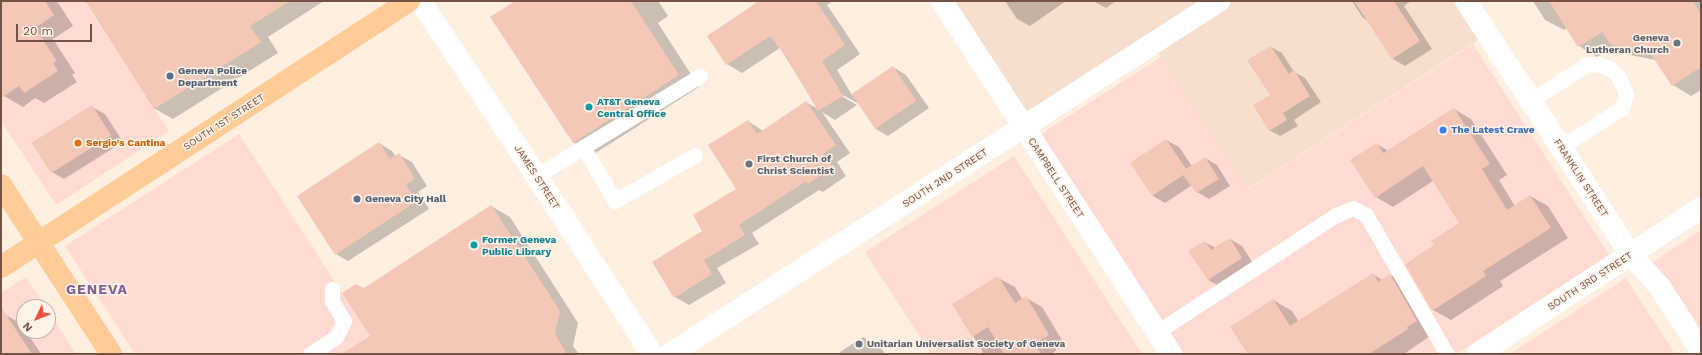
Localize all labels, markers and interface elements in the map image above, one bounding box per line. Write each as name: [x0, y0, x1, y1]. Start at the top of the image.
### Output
scale bar: [18, 16, 94, 42]
text: 20 m: [23, 24, 53, 38]
place label: Geneva Lutheran Church: [1586, 31, 1669, 54]
marker: Geneva Lutheran Church: [1672, 38, 1682, 48]
place label: Geneva Police Department: [178, 64, 247, 88]
marker: Geneva Police Department: [165, 71, 175, 81]
street label: SOUTH 1ST STREET: [181, 91, 267, 153]
place label: AT&T Geneva Central Office: [597, 95, 666, 118]
marker: AT&T Geneva Central Office: [584, 102, 594, 112]
place label: The Latest Crave: [1451, 124, 1535, 136]
marker: The Latest Crave: [1438, 125, 1448, 135]
street label: CAMPBELL STREET: [1025, 135, 1087, 221]
place label: Sergio's Cantina: [86, 137, 165, 149]
street label: FRANKLIN STREET: [1551, 137, 1611, 219]
marker: Sergio's Cantina: [73, 138, 83, 148]
street label: JAMES STREET: [512, 143, 562, 211]
street label: SOUTH 2ND STREET: [900, 146, 990, 210]
place label: First Church of Christ Scientist: [757, 152, 834, 176]
marker: First Church of Christ Scientist: [744, 159, 754, 169]
place label: Geneva City Hall: [365, 193, 446, 205]
marker: Geneva City Hall: [352, 194, 362, 204]
place label: Former Geneva Public Library: [482, 233, 556, 256]
marker: Former Geneva Public Library: [469, 240, 479, 250]
street label: SOUTH 3RD STREET: [1545, 249, 1635, 313]
district label: GENEVA: [66, 281, 128, 297]
north arrow: [16, 299, 56, 339]
text: N: [20, 319, 35, 334]
place label: Unitarian Universalist Society of Geneva: [867, 338, 1066, 350]
marker: Unitarian Universalist Society of Geneva: [854, 339, 864, 349]

